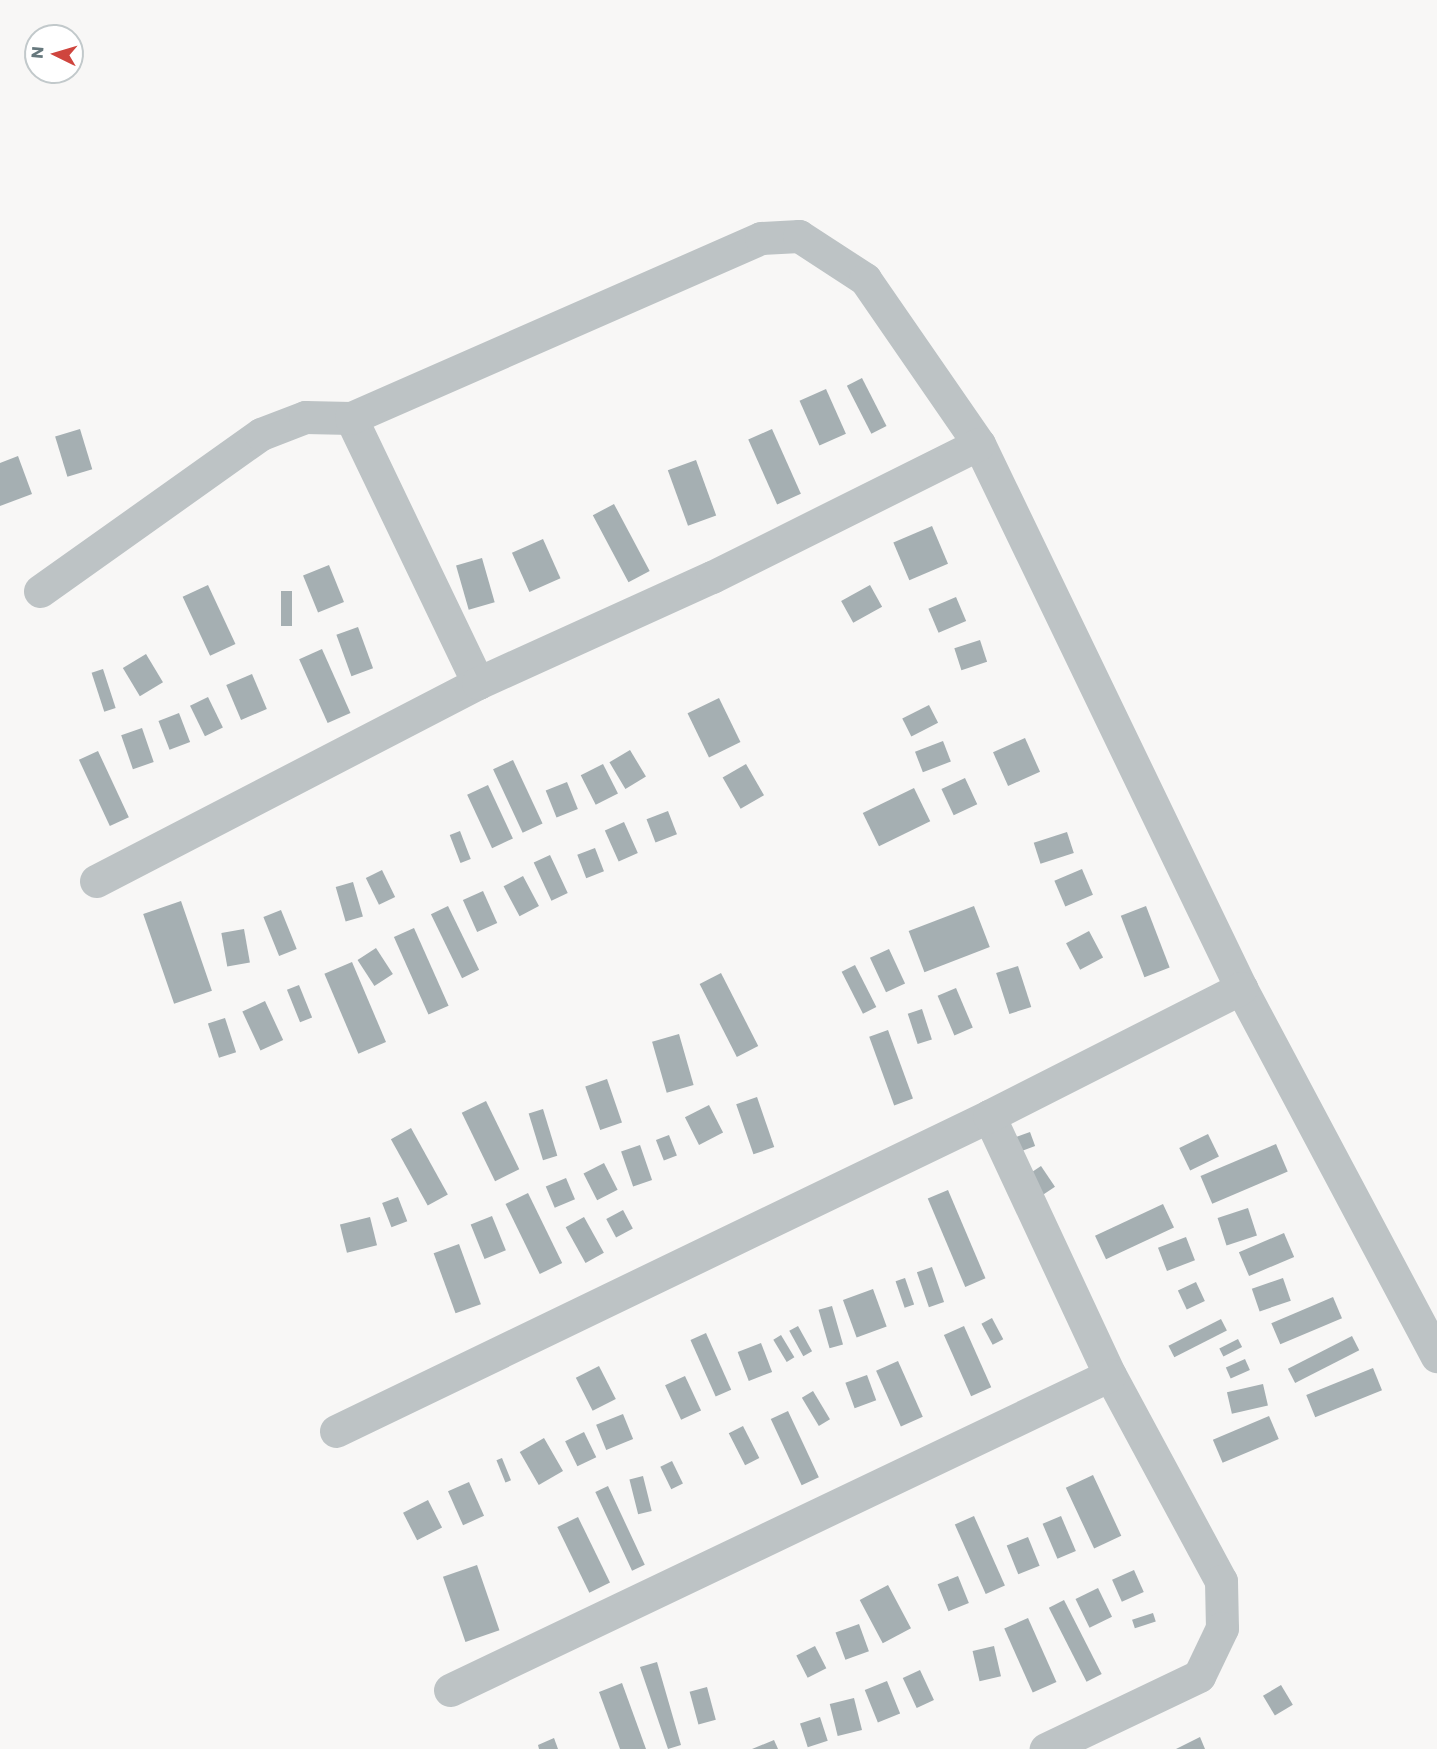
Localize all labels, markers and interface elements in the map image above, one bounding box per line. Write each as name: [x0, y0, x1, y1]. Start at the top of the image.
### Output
north arrow: [24, 24, 84, 84]
text: N: [26, 46, 50, 60]

